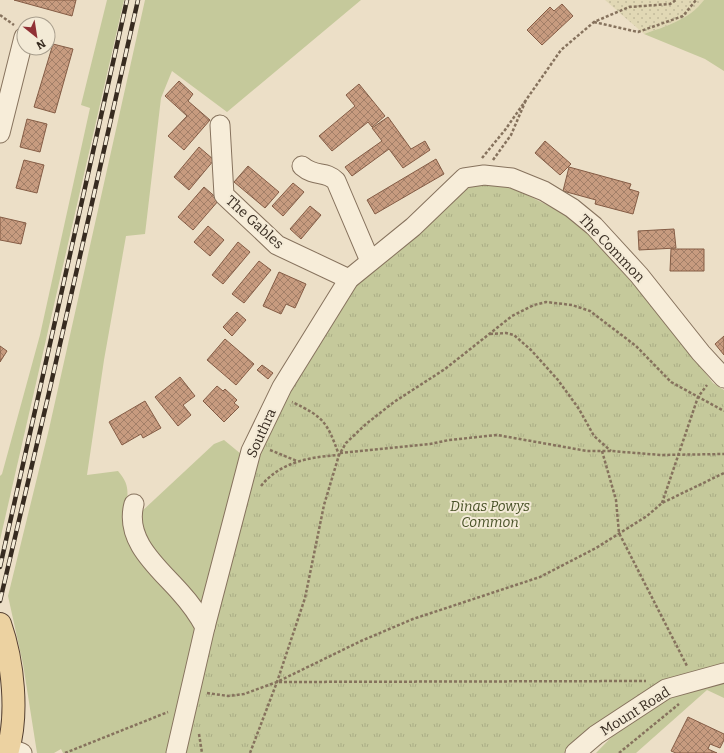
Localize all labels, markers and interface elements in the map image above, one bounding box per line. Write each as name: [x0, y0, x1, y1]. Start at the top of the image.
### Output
north arrow: [16, 16, 56, 56]
text: N: [33, 36, 48, 52]
street label: The Gables: [222, 192, 287, 253]
street label: The Common: [575, 211, 648, 286]
street label: Southra: [243, 406, 280, 460]
park label: Dinas Powys Common: [450, 498, 530, 531]
street label: Mount Road: [597, 683, 673, 739]

